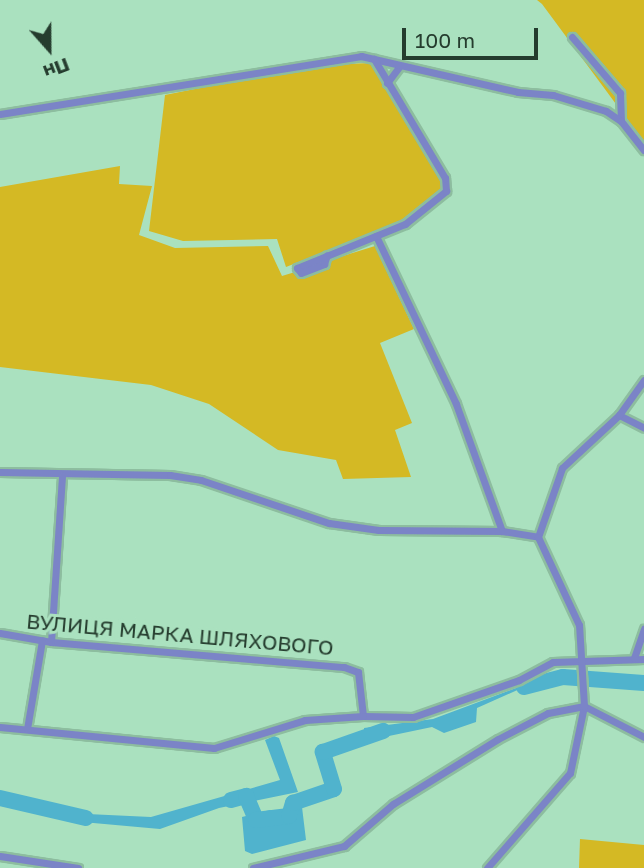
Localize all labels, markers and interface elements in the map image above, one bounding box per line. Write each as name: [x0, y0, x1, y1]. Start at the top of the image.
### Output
north arrow: [14, 14, 84, 84]
scale bar: [406, 14, 542, 58]
text: 100 m: [415, 27, 475, 53]
text: Пн: [41, 54, 73, 84]
street label: ВУЛИЦЯ МАРКА ШЛЯХОВОГО: [25, 608, 335, 660]

